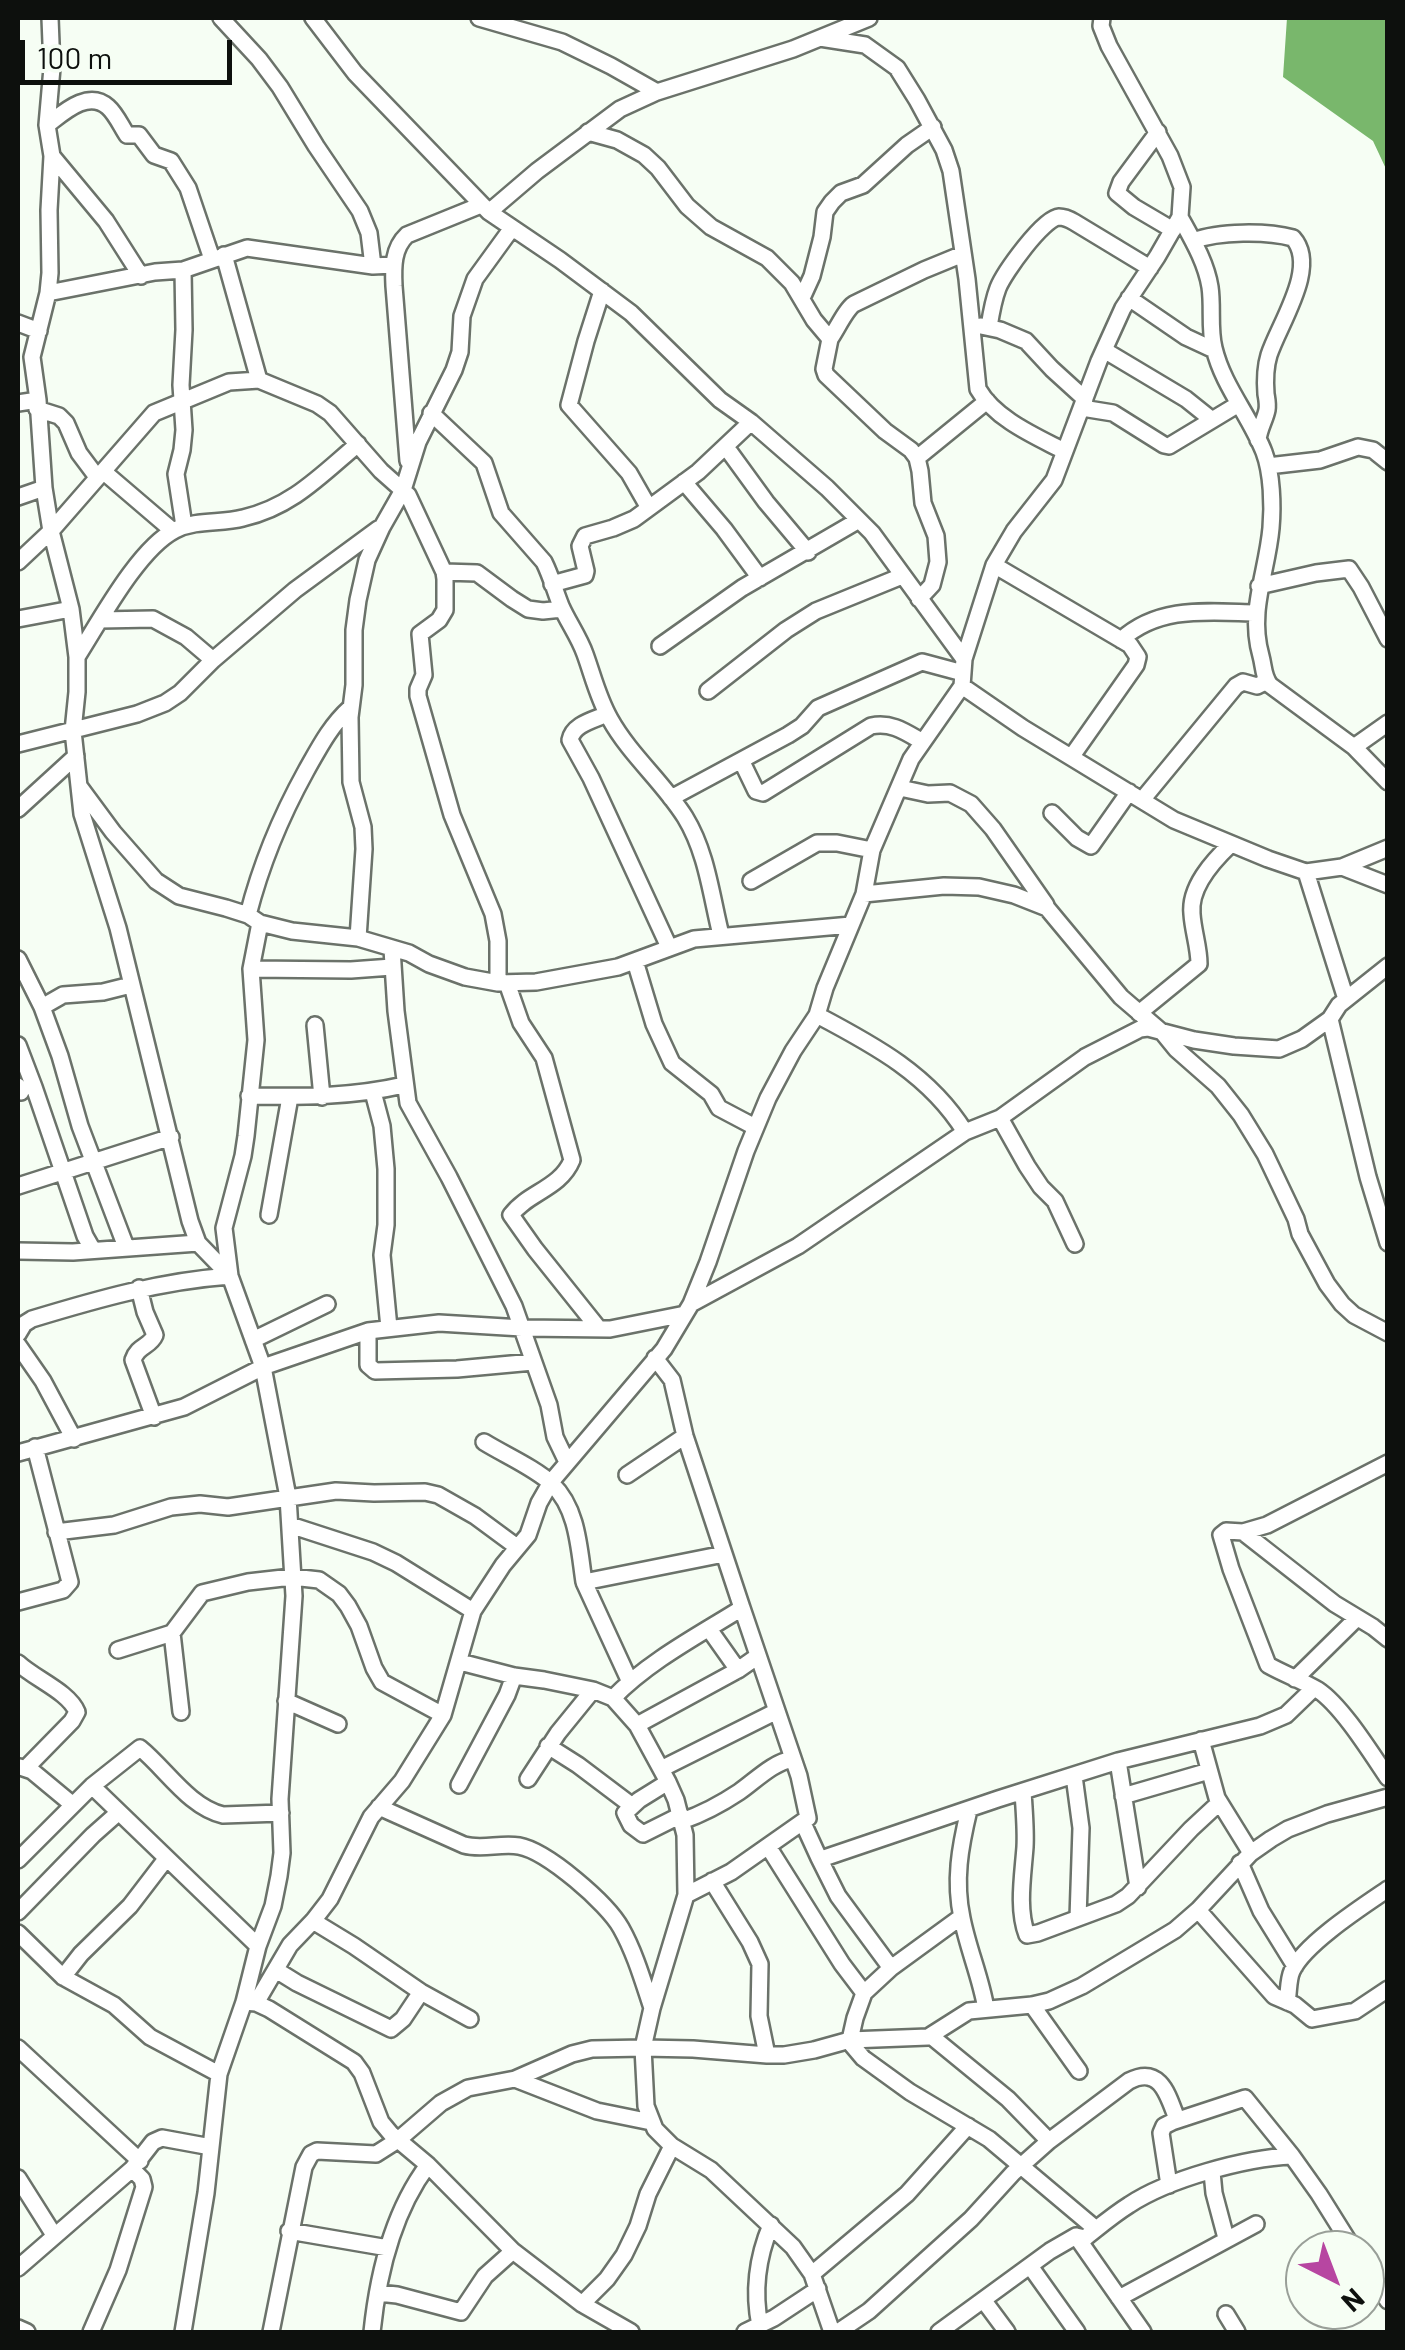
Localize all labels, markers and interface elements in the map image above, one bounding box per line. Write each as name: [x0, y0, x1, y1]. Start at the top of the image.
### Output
scale bar: [25, 20, 238, 82]
text: 100 m: [37, 39, 112, 75]
north arrow: [1285, 2230, 1385, 2330]
text: N: [1335, 2282, 1372, 2320]

